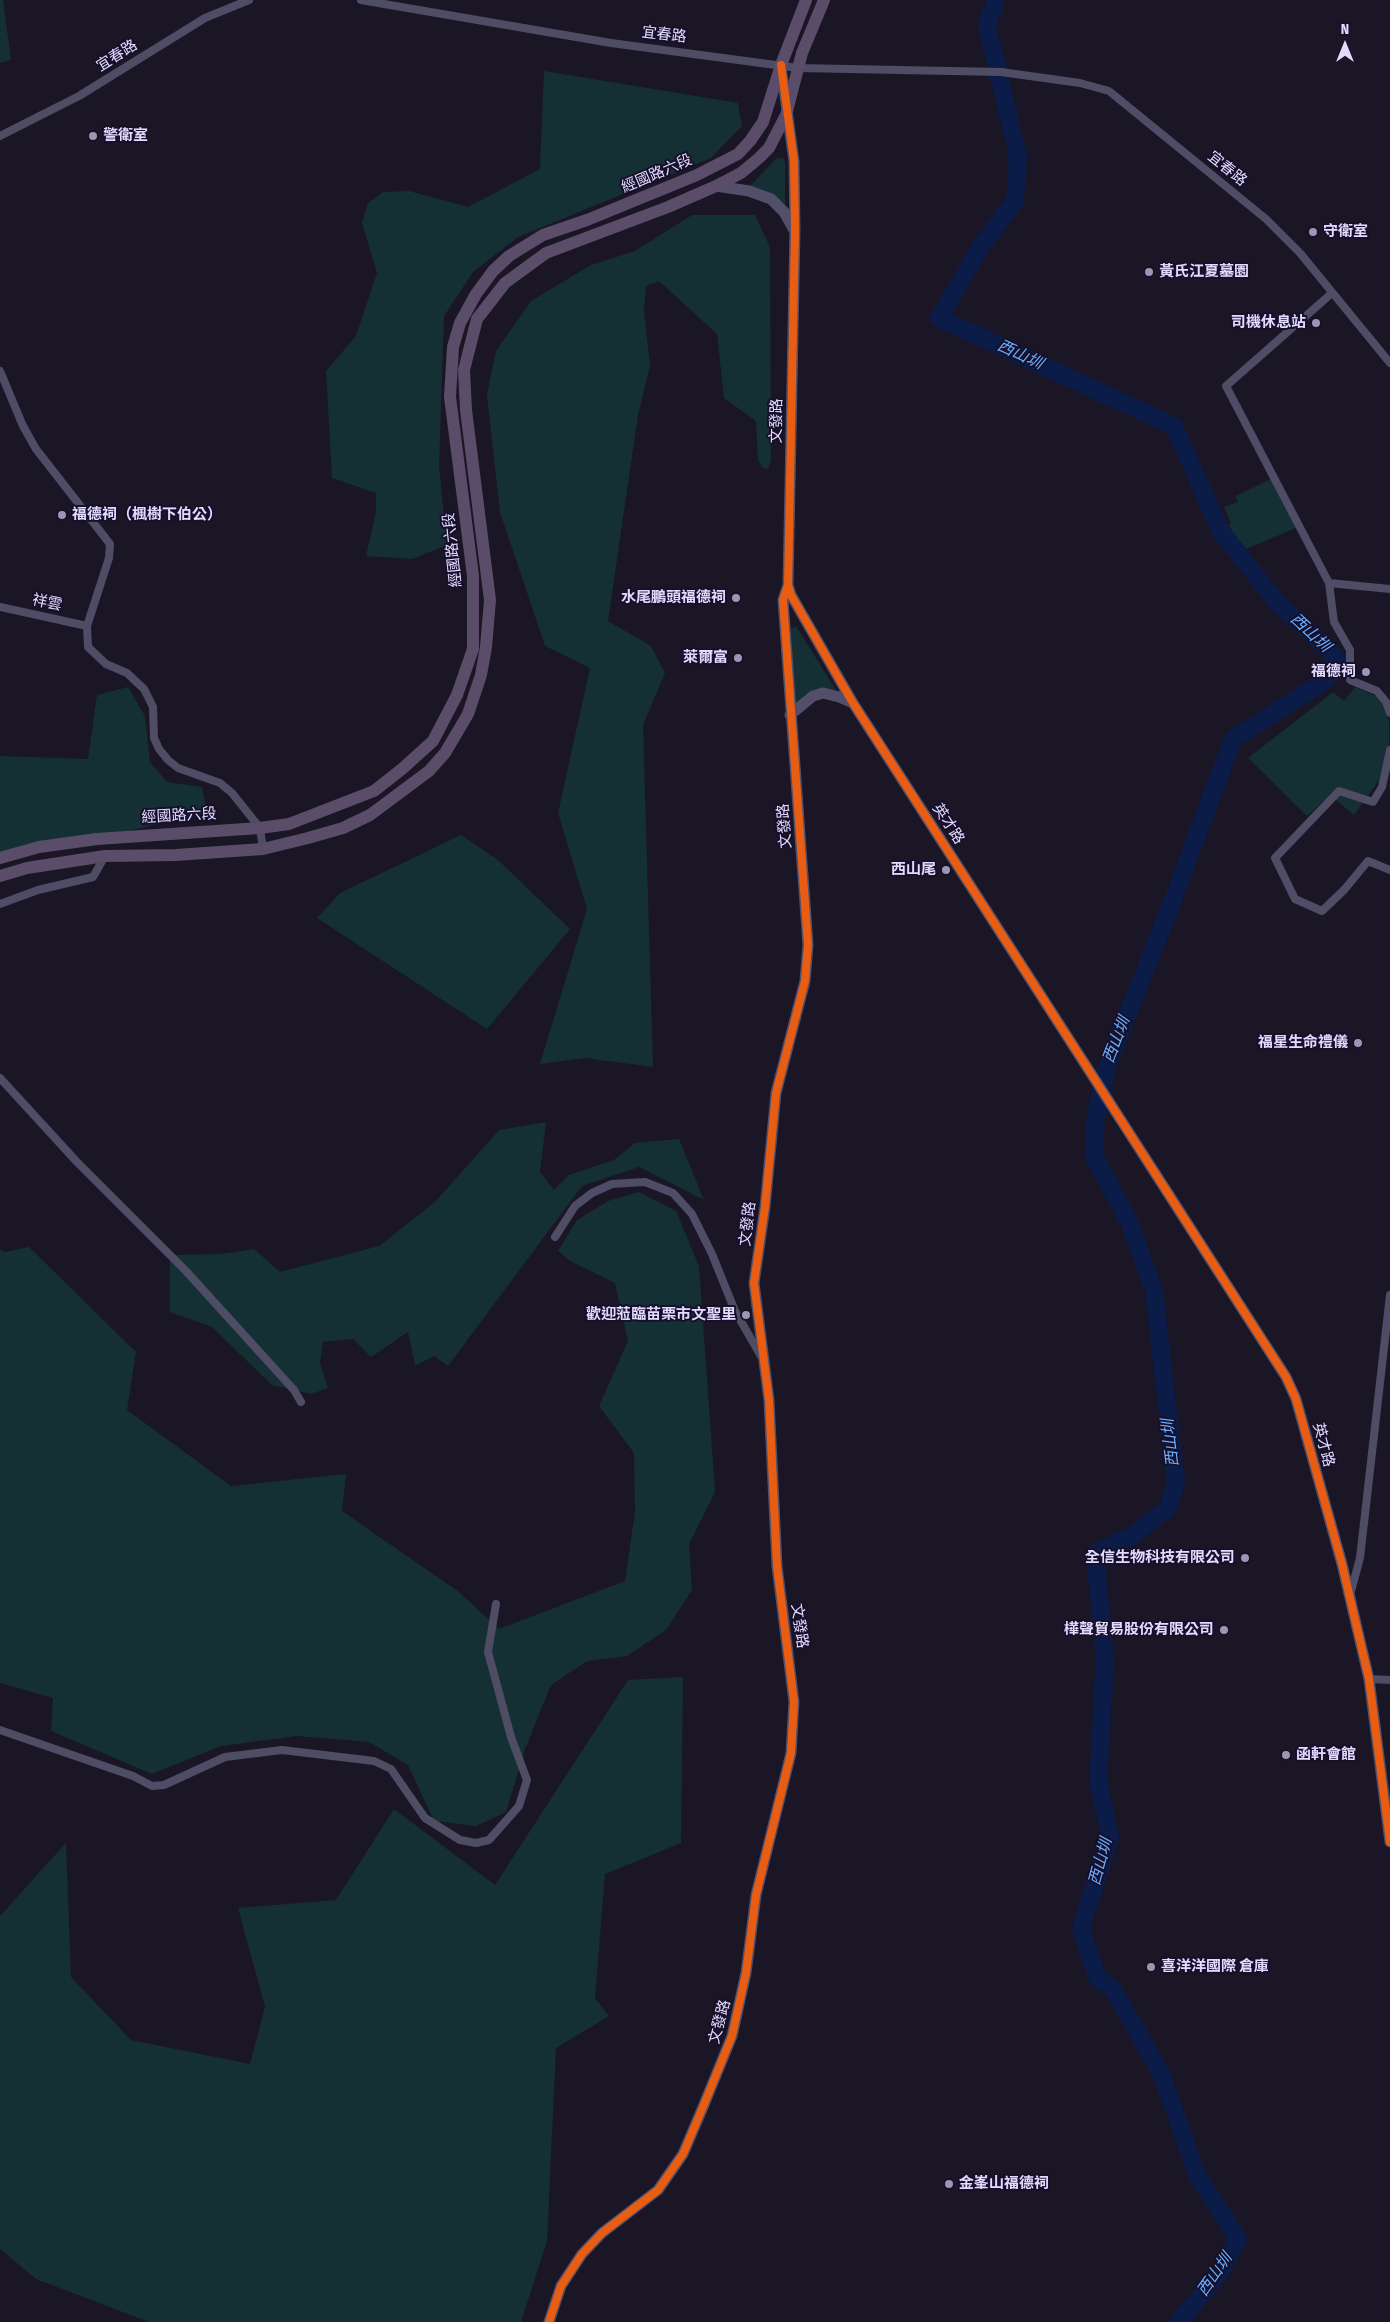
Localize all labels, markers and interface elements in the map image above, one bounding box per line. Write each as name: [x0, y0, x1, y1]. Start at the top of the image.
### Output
north arrow: [1320, 20, 1370, 70]
text: N: [1341, 21, 1349, 38]
street label: 宜春路: [641, 23, 687, 47]
street label: 宜春路: [93, 36, 141, 76]
place label: 警衛室: [103, 127, 148, 145]
marker: 警衛室: [87, 130, 99, 142]
street label: 宜春路: [1204, 148, 1250, 190]
street label: 經國路六段: [619, 151, 695, 197]
place label: 守衛室: [1323, 223, 1368, 241]
marker: 守衛室: [1307, 226, 1319, 238]
place label: 黃氏江夏墓園: [1159, 263, 1249, 281]
marker: 黃氏江夏墓園: [1143, 266, 1155, 278]
place label: 司機休息站: [1231, 314, 1306, 332]
marker: 司機休息站: [1310, 317, 1322, 329]
water label: 西山圳: [994, 336, 1046, 374]
street label: 文發路: [768, 398, 786, 444]
place label: 福德祠（楓樹下伯公）: [72, 506, 222, 524]
marker: 福德祠（楓樹下伯公）: [56, 509, 68, 521]
street label: 經國路六段: [440, 512, 466, 588]
place label: 水尾鵬頭福德祠: [621, 589, 726, 607]
street label: 祥雲: [30, 591, 64, 615]
marker: 水尾鵬頭福德祠: [730, 592, 742, 604]
water label: 西山圳: [1286, 610, 1334, 656]
place label: 萊爾富: [683, 649, 728, 667]
marker: 萊爾富: [732, 652, 744, 664]
place label: 福德祠: [1311, 663, 1356, 681]
marker: 福德祠: [1360, 666, 1372, 678]
street label: 英才路: [928, 800, 968, 848]
street label: 文發路: [774, 803, 796, 849]
street label: 經國路六段: [141, 805, 217, 827]
place label: 西山尾: [891, 861, 936, 879]
marker: 西山尾: [940, 864, 952, 876]
water label: 西山圳: [1099, 1014, 1135, 1066]
place label: 福星生命禮儀: [1258, 1034, 1348, 1052]
marker: 福星生命禮儀: [1352, 1037, 1364, 1049]
street label: 文發路: [736, 1201, 760, 1247]
place label: 歡迎蒞臨苗栗市文聖里: [586, 1306, 736, 1324]
marker: 歡迎蒞臨苗栗市文聖里: [740, 1309, 752, 1321]
water label: 西山圳: [1159, 1418, 1183, 1468]
street label: 英才路: [1308, 1421, 1338, 1469]
place label: 全信生物科技有限公司: [1085, 1549, 1235, 1567]
marker: 全信生物科技有限公司: [1239, 1552, 1251, 1564]
street label: 文發路: [787, 1602, 811, 1650]
place label: 樺聲貿易股份有限公司: [1064, 1621, 1214, 1639]
marker: 樺聲貿易股份有限公司: [1218, 1624, 1230, 1636]
place label: 函軒會館: [1296, 1746, 1356, 1764]
marker: 函軒會館: [1280, 1749, 1292, 1761]
water label: 西山圳: [1086, 1836, 1116, 1888]
place label: 喜洋洋國際 倉庫: [1161, 1958, 1269, 1976]
marker: 喜洋洋國際 倉庫: [1145, 1961, 1157, 1973]
street label: 文發路: [705, 1998, 735, 2046]
place label: 金峯山福德祠: [959, 2175, 1049, 2193]
marker: 金峯山福德祠: [943, 2178, 955, 2190]
water label: 西山圳: [1193, 2250, 1237, 2300]

